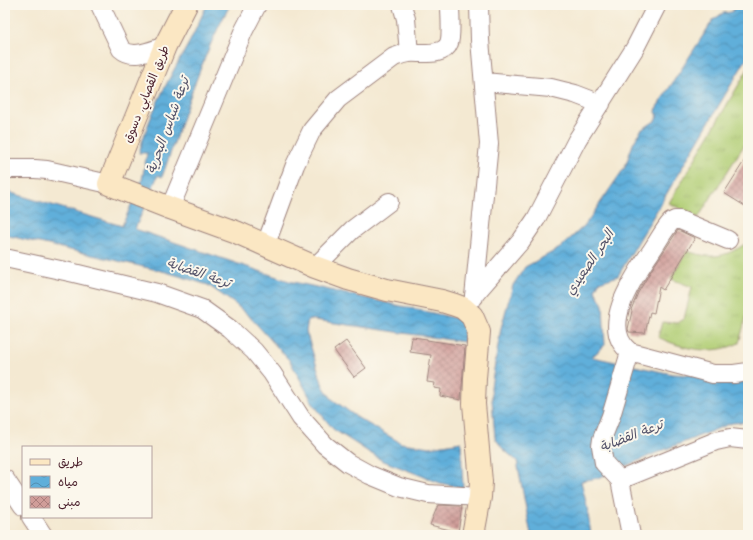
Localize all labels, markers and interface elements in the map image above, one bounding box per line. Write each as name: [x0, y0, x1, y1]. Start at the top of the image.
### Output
street label: طريق القصابي, دسوق: [119, 43, 176, 146]
water label: ترعة شباس البحرية: [142, 73, 195, 176]
water label: البحر الصعيدي: [561, 225, 619, 299]
water label: ترعة القضابة: [164, 254, 235, 293]
water label: ترعة القضابة: [597, 415, 668, 456]
legend: [22, 446, 152, 518]
text: طريق: [58, 454, 83, 471]
text: مياه: [58, 474, 78, 491]
text: مبنى: [58, 494, 81, 511]

